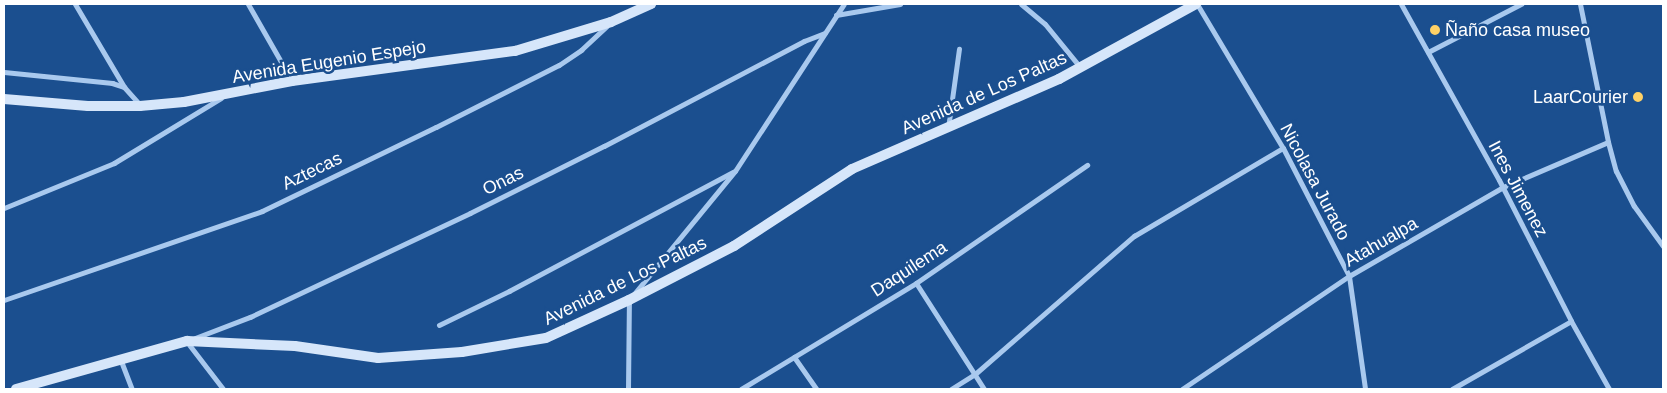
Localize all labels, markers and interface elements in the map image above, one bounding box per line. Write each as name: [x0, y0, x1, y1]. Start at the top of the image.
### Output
place label: Ñaño casa museo: [1445, 19, 1590, 41]
marker: Ñaño casa museo: [1429, 24, 1441, 36]
street label: Avenida Eugenio Espejo: [231, 36, 427, 88]
street label: Avenida de Los Paltas: [898, 47, 1070, 139]
place label: LaarCourier: [1533, 86, 1628, 108]
marker: LaarCourier: [1632, 91, 1644, 103]
street label: Nicolasa Jurado: [1275, 120, 1355, 244]
street label: Ines Jimenez: [1484, 137, 1552, 241]
street label: Aztecas: [278, 147, 346, 195]
street label: Onas: [479, 162, 527, 200]
street label: Atahualpa: [1340, 212, 1422, 272]
street label: Avenida de Los Paltas: [540, 232, 710, 330]
street label: Daquilema: [867, 237, 951, 301]

